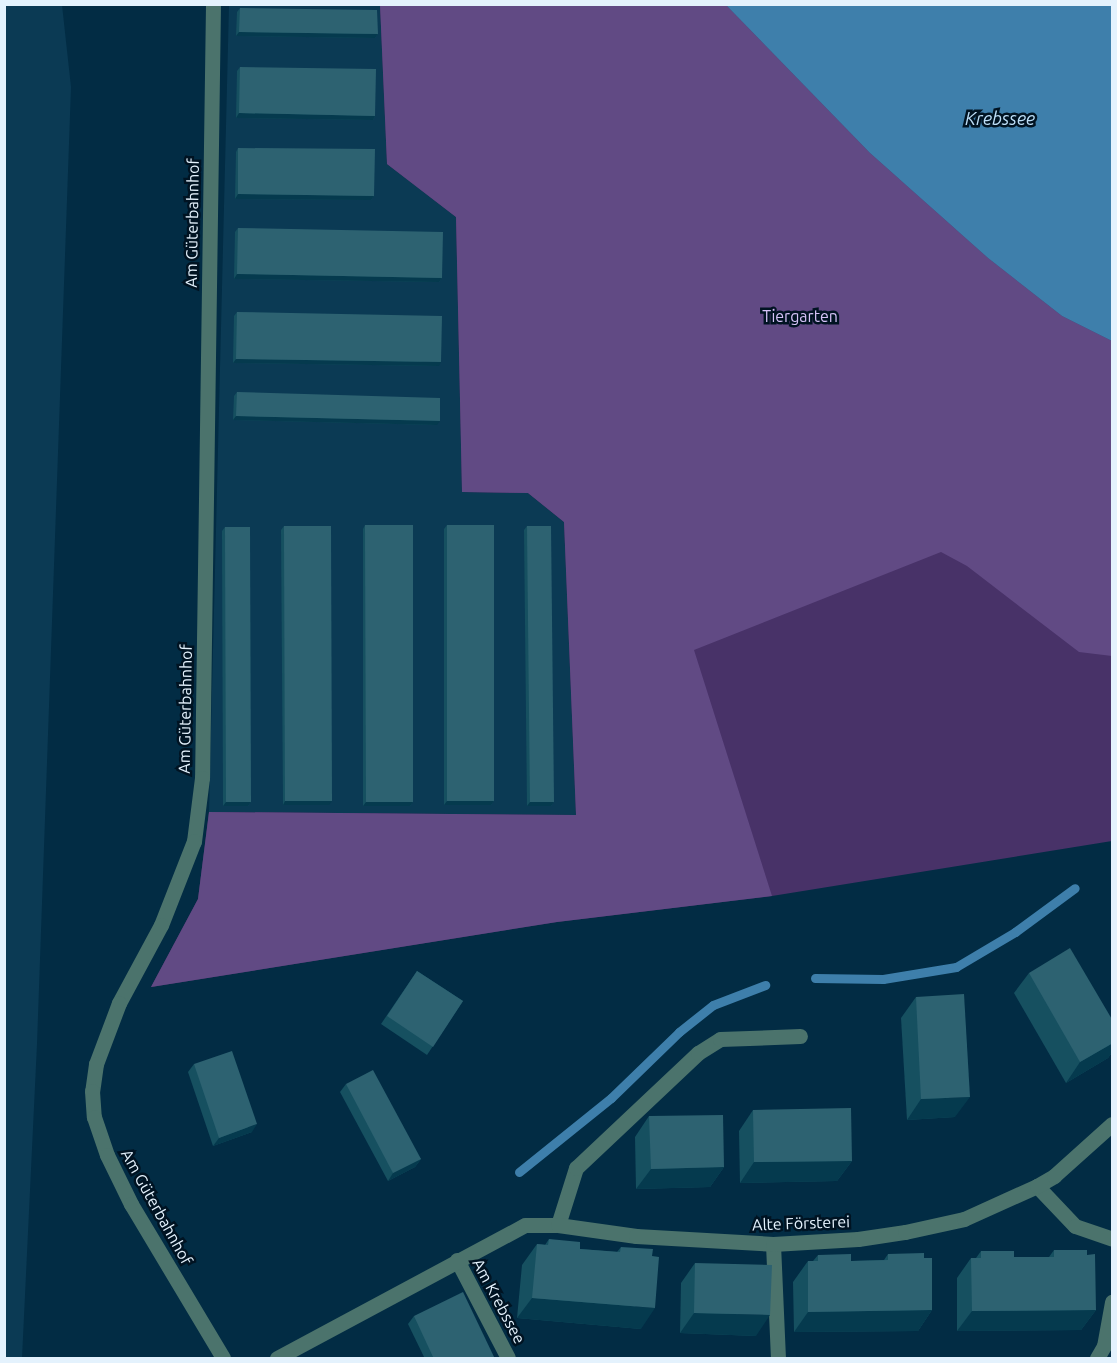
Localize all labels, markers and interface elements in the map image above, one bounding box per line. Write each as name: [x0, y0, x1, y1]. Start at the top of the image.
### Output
water label: Krebssee: [965, 107, 1035, 129]
street label: Am Güterbahnhof: [181, 158, 203, 288]
park label: Tiergarten: [762, 306, 838, 326]
street label: Am Güterbahnhof: [174, 644, 196, 774]
street label: Am Güterbahnhof: [117, 1146, 197, 1268]
street label: Alte Försterei: [752, 1212, 850, 1234]
street label: Am Krebssee: [469, 1255, 529, 1347]

